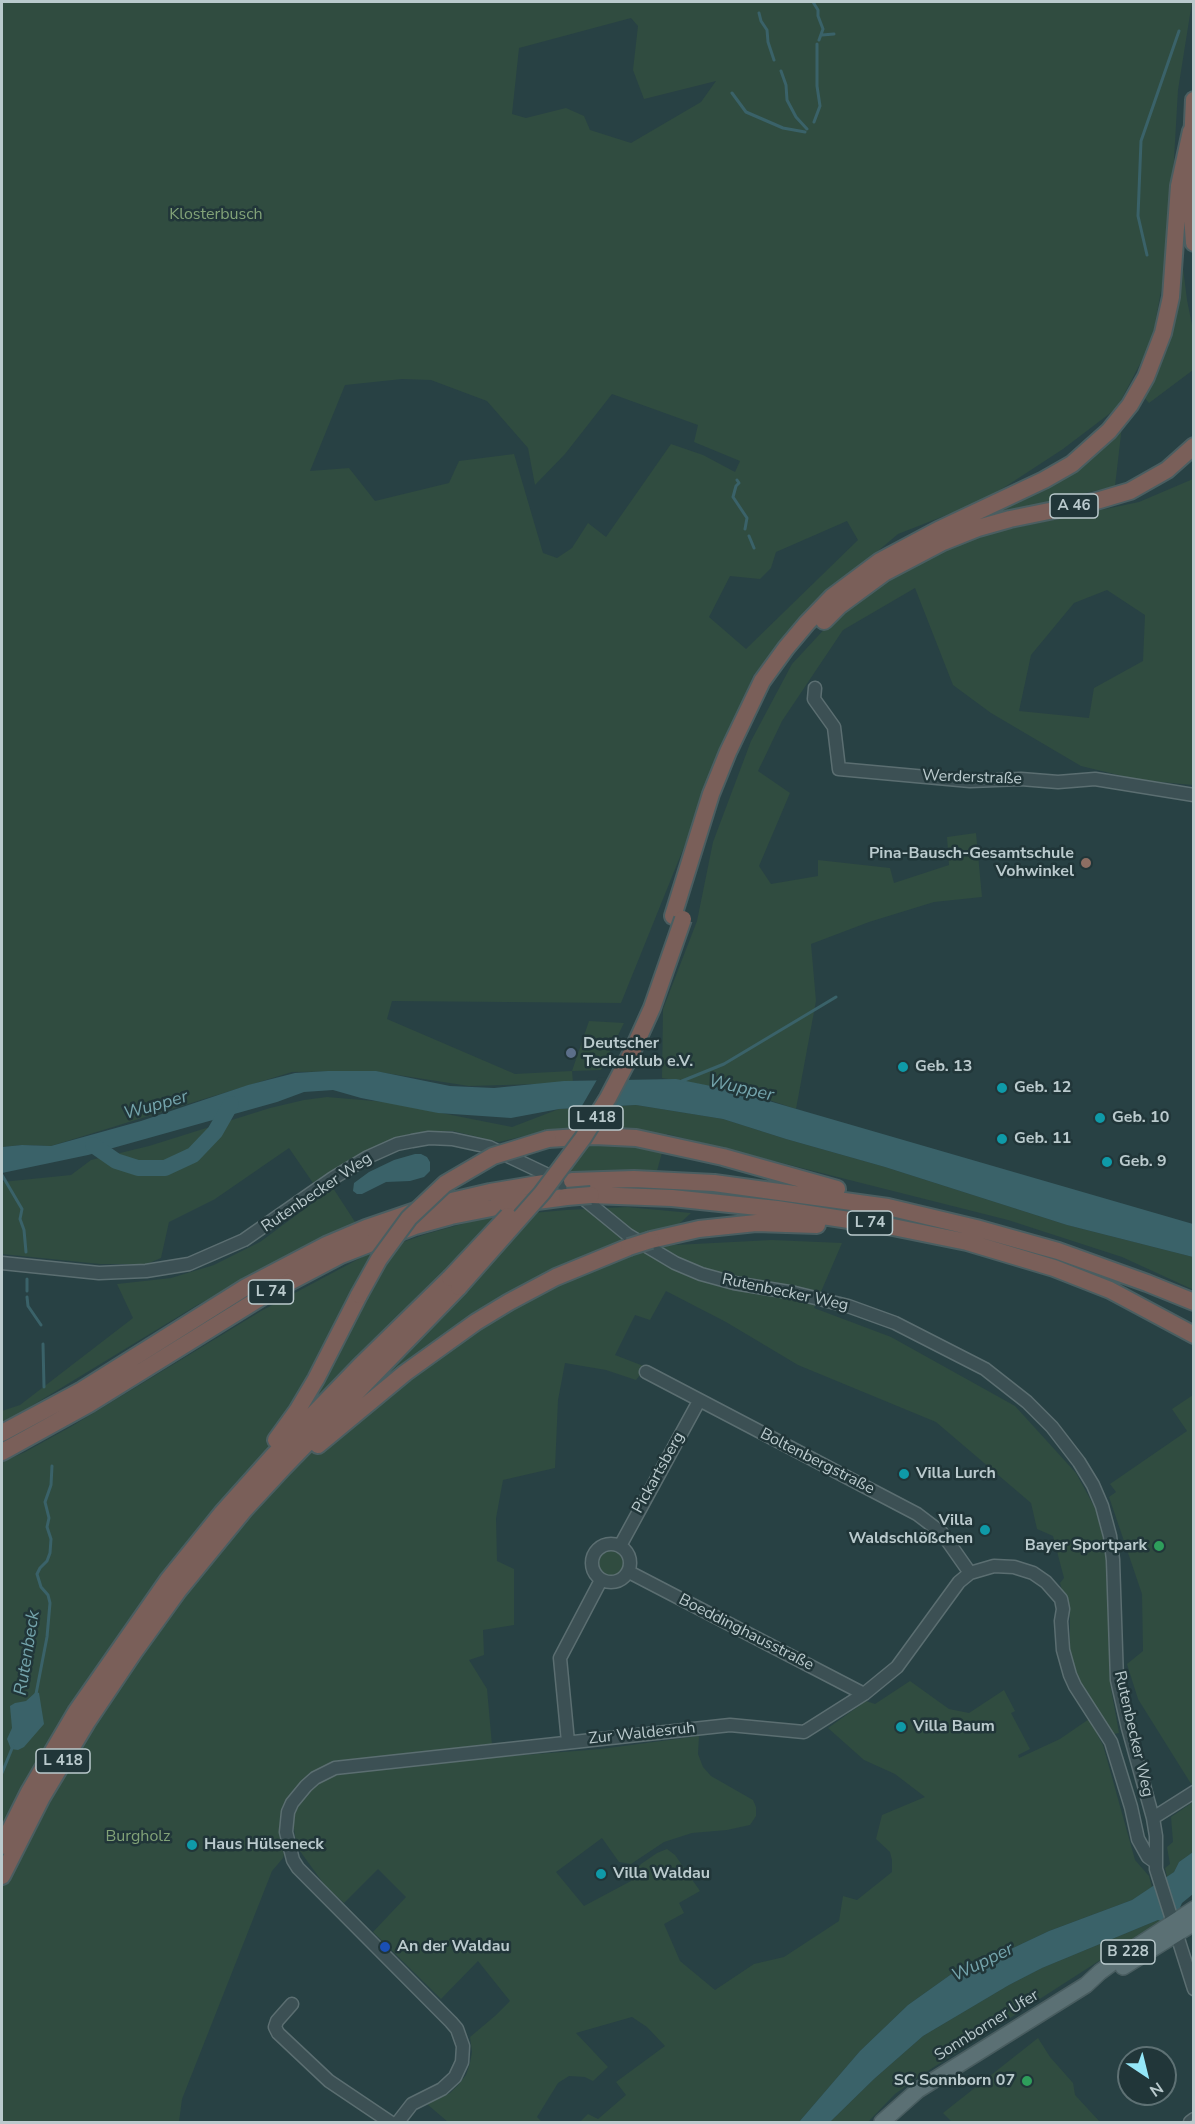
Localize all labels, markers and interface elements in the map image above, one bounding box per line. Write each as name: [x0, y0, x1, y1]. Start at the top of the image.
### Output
park label: Klosterbusch: [169, 205, 263, 225]
road number: A 46: [1050, 494, 1098, 518]
street label: Werderstraße: [922, 767, 1022, 789]
place label: Pina-Bausch-Gesamtschule Vohwinkel: [869, 844, 1074, 882]
marker: Pina-Bausch-Gesamtschule Vohwinkel: [1079, 856, 1093, 870]
place label: Deutscher Teckelklub e.V.: [583, 1034, 693, 1072]
marker: Deutscher Teckelklub e.V.: [564, 1046, 578, 1060]
place label: Geb. 13: [915, 1057, 972, 1077]
marker: Geb. 13: [896, 1060, 910, 1074]
water label: Wupper: [706, 1071, 776, 1107]
place label: Geb. 12: [1014, 1078, 1071, 1098]
marker: Geb. 12: [995, 1081, 1009, 1095]
water label: Wupper: [121, 1087, 191, 1125]
road number: L 418: [569, 1106, 623, 1130]
place label: Geb. 10: [1112, 1108, 1169, 1128]
marker: Geb. 10: [1093, 1111, 1107, 1125]
place label: Geb. 11: [1014, 1129, 1071, 1149]
marker: Geb. 11: [995, 1132, 1009, 1146]
street label: Rutenbecker Weg: [258, 1149, 376, 1237]
place label: Geb. 9: [1119, 1152, 1167, 1172]
marker: Geb. 9: [1100, 1155, 1114, 1169]
road number: L 74: [848, 1211, 892, 1235]
street label: Rutenbecker Weg: [720, 1270, 850, 1316]
road number: L 74: [248, 1280, 294, 1304]
street label: Boltenbergstraße: [757, 1425, 877, 1499]
street label: Pickartsberg: [629, 1429, 689, 1517]
place label: Villa Lurch: [916, 1464, 996, 1484]
marker: Villa Lurch: [897, 1467, 911, 1481]
place label: Villa Waldschlößchen: [848, 1511, 973, 1549]
marker: Villa Waldschlößchen: [978, 1523, 992, 1537]
place label: Bayer Sportpark: [1025, 1536, 1147, 1556]
marker: Bayer Sportpark: [1152, 1539, 1166, 1553]
street label: Boeddinghausstraße: [675, 1591, 817, 1675]
water label: Rutenbeck: [11, 1609, 45, 1697]
street label: Rutenbecker Weg: [1109, 1669, 1157, 1799]
place label: Villa Baum: [913, 1717, 995, 1737]
street label: Zur Waldesruh: [588, 1719, 696, 1749]
marker: Villa Baum: [894, 1720, 908, 1734]
road number: L 418: [36, 1749, 90, 1773]
park label: Burgholz: [106, 1827, 170, 1847]
place label: Haus Hülseneck: [204, 1835, 324, 1855]
marker: Haus Hülseneck: [185, 1838, 199, 1852]
place label: Villa Waldau: [613, 1864, 710, 1884]
marker: Villa Waldau: [594, 1867, 608, 1881]
place label: An der Waldau: [397, 1937, 510, 1957]
water label: Wupper: [949, 1939, 1017, 1987]
marker: An der Waldau: [378, 1940, 392, 1954]
road number: B 228: [1101, 1940, 1155, 1964]
street label: Sonnborner Ufer: [931, 1986, 1043, 2066]
north arrow: [1117, 2046, 1177, 2106]
place label: SC Sonnborn 07: [894, 2071, 1015, 2091]
marker: SC Sonnborn 07: [1020, 2074, 1034, 2088]
text: N: [1145, 2077, 1167, 2102]

